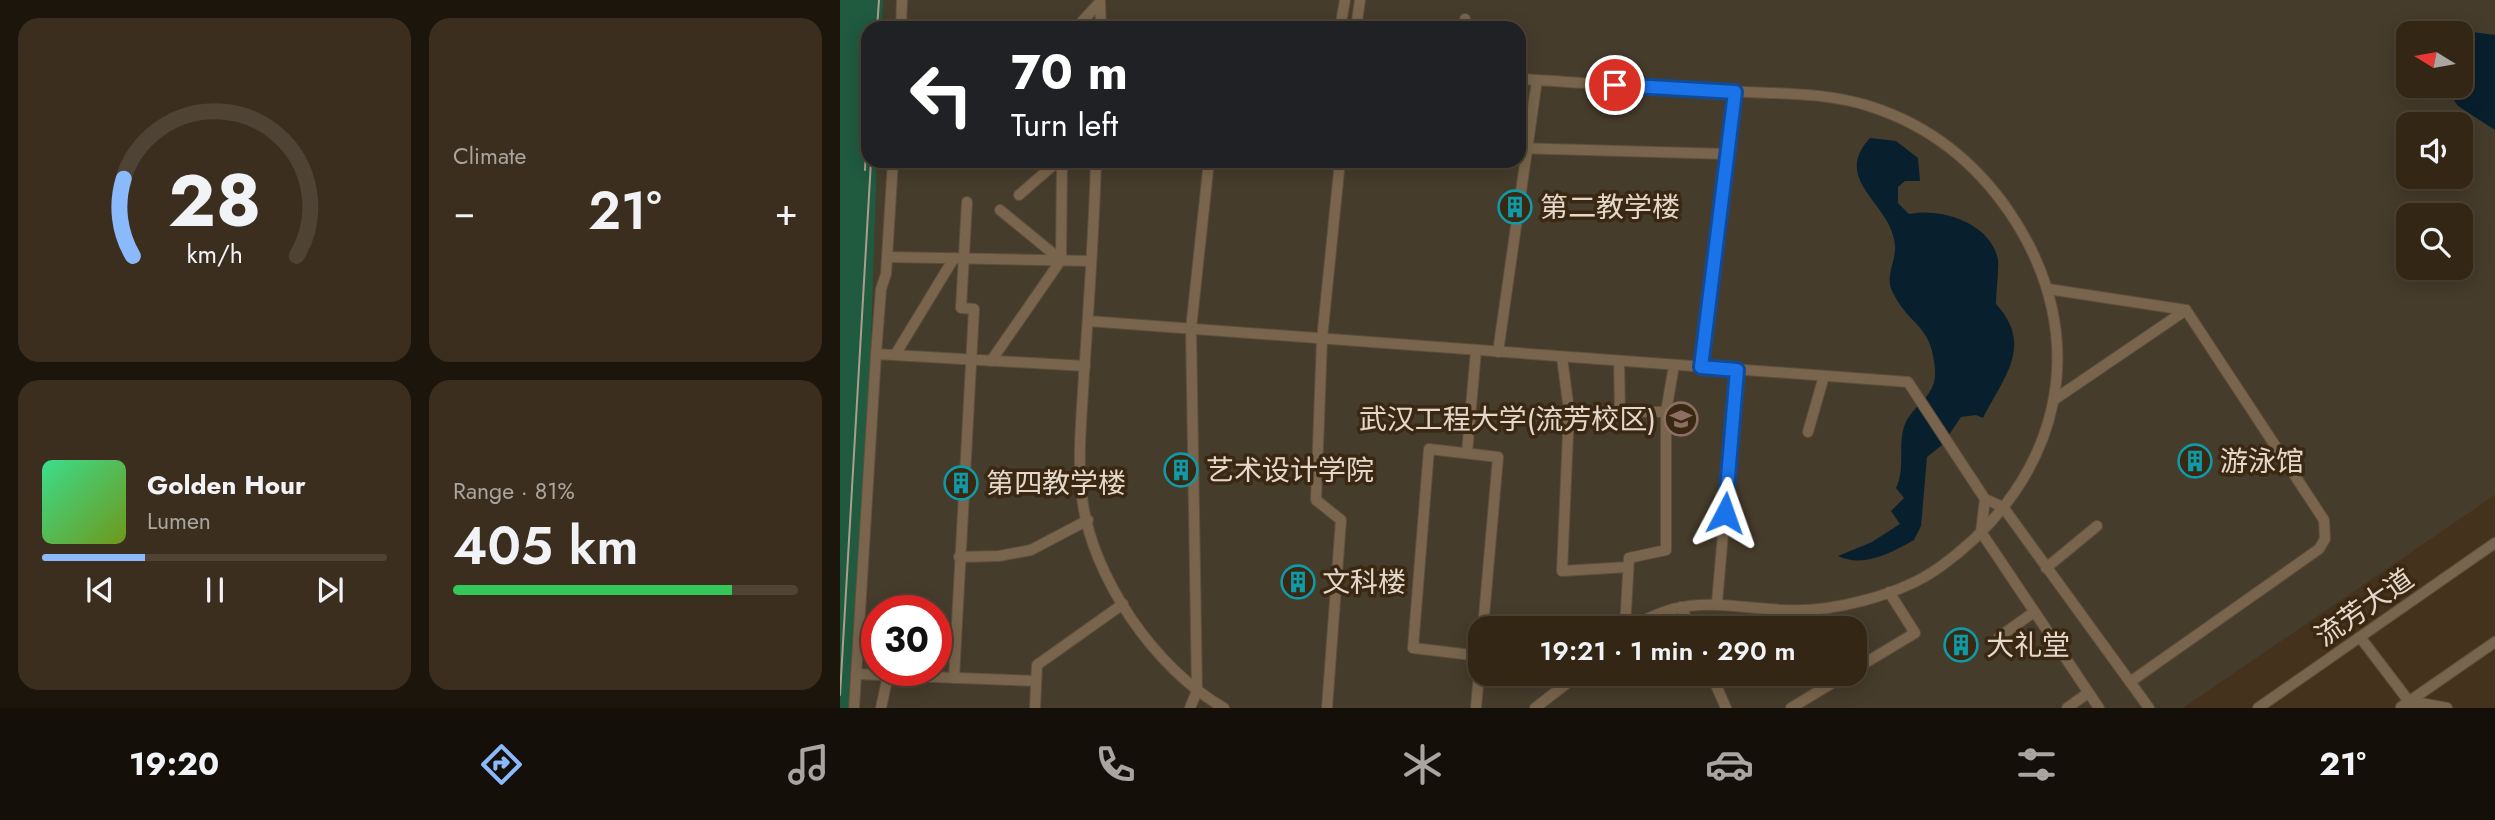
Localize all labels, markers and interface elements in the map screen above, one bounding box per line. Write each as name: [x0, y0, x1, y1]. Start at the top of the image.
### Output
north arrow: [2396, 21, 2473, 98]
map controls: [2396, 21, 2473, 280]
text: 70 m: [1011, 37, 1128, 107]
icon: left: [896, 49, 987, 140]
pin: [1585, 55, 1645, 115]
icon: arrive: [1596, 66, 1634, 104]
text: Turn left: [1011, 102, 1118, 148]
button: sound: [2396, 112, 2473, 189]
text: Climate: [453, 139, 526, 173]
text: 28: [168, 148, 261, 253]
text: 21°: [588, 173, 662, 249]
text: −: [453, 184, 475, 239]
text: +: [775, 184, 798, 239]
place label: 第二教学楼: [1540, 187, 1680, 228]
building icon: 第二教学楼: [1496, 188, 1534, 226]
button: search: [2396, 203, 2473, 280]
text: km/h: [186, 236, 243, 272]
place label: 武汉工程大学(流芳校区): [1359, 399, 1656, 440]
school or university icon: 武汉工程大学(流芳校区): [1662, 400, 1700, 438]
place label: 游泳馆: [2220, 441, 2304, 482]
building icon: 游泳馆: [2176, 442, 2214, 480]
place label: 艺术设计学院: [1206, 450, 1374, 491]
building icon: 艺术设计学院: [1162, 451, 1200, 489]
place label: 第四教学楼: [986, 463, 1126, 504]
building icon: 第四教学楼: [942, 464, 980, 502]
text: Golden Hour: [147, 466, 306, 504]
text: Range · 81%: [453, 474, 575, 508]
position arrow: [1688, 476, 1762, 550]
text: Lumen: [147, 504, 211, 538]
text: 405 km: [453, 508, 638, 584]
street label: 流芳大道: [2307, 558, 2422, 656]
place label: 文科楼: [1322, 562, 1406, 603]
building icon: 文科楼: [1279, 563, 1317, 601]
icon: previous: [81, 571, 119, 609]
icon: pause: [196, 571, 234, 609]
icon: next: [311, 571, 349, 609]
speed limit sign: 30: [861, 595, 952, 686]
place label: 大礼堂: [1986, 625, 2070, 666]
building icon: 大礼堂: [1942, 626, 1980, 664]
text: 19:21 · 1 min · 290 m: [1540, 632, 1795, 670]
icon: directions: [477, 740, 526, 789]
icon: music: [784, 740, 833, 789]
icon: phone: [1091, 740, 1140, 789]
icon: climate: [1398, 740, 1447, 789]
icon: car: [1705, 740, 1754, 789]
icon: filters: [2012, 740, 2061, 789]
text: 19:20: [129, 741, 219, 787]
text: 21°: [2319, 741, 2366, 787]

